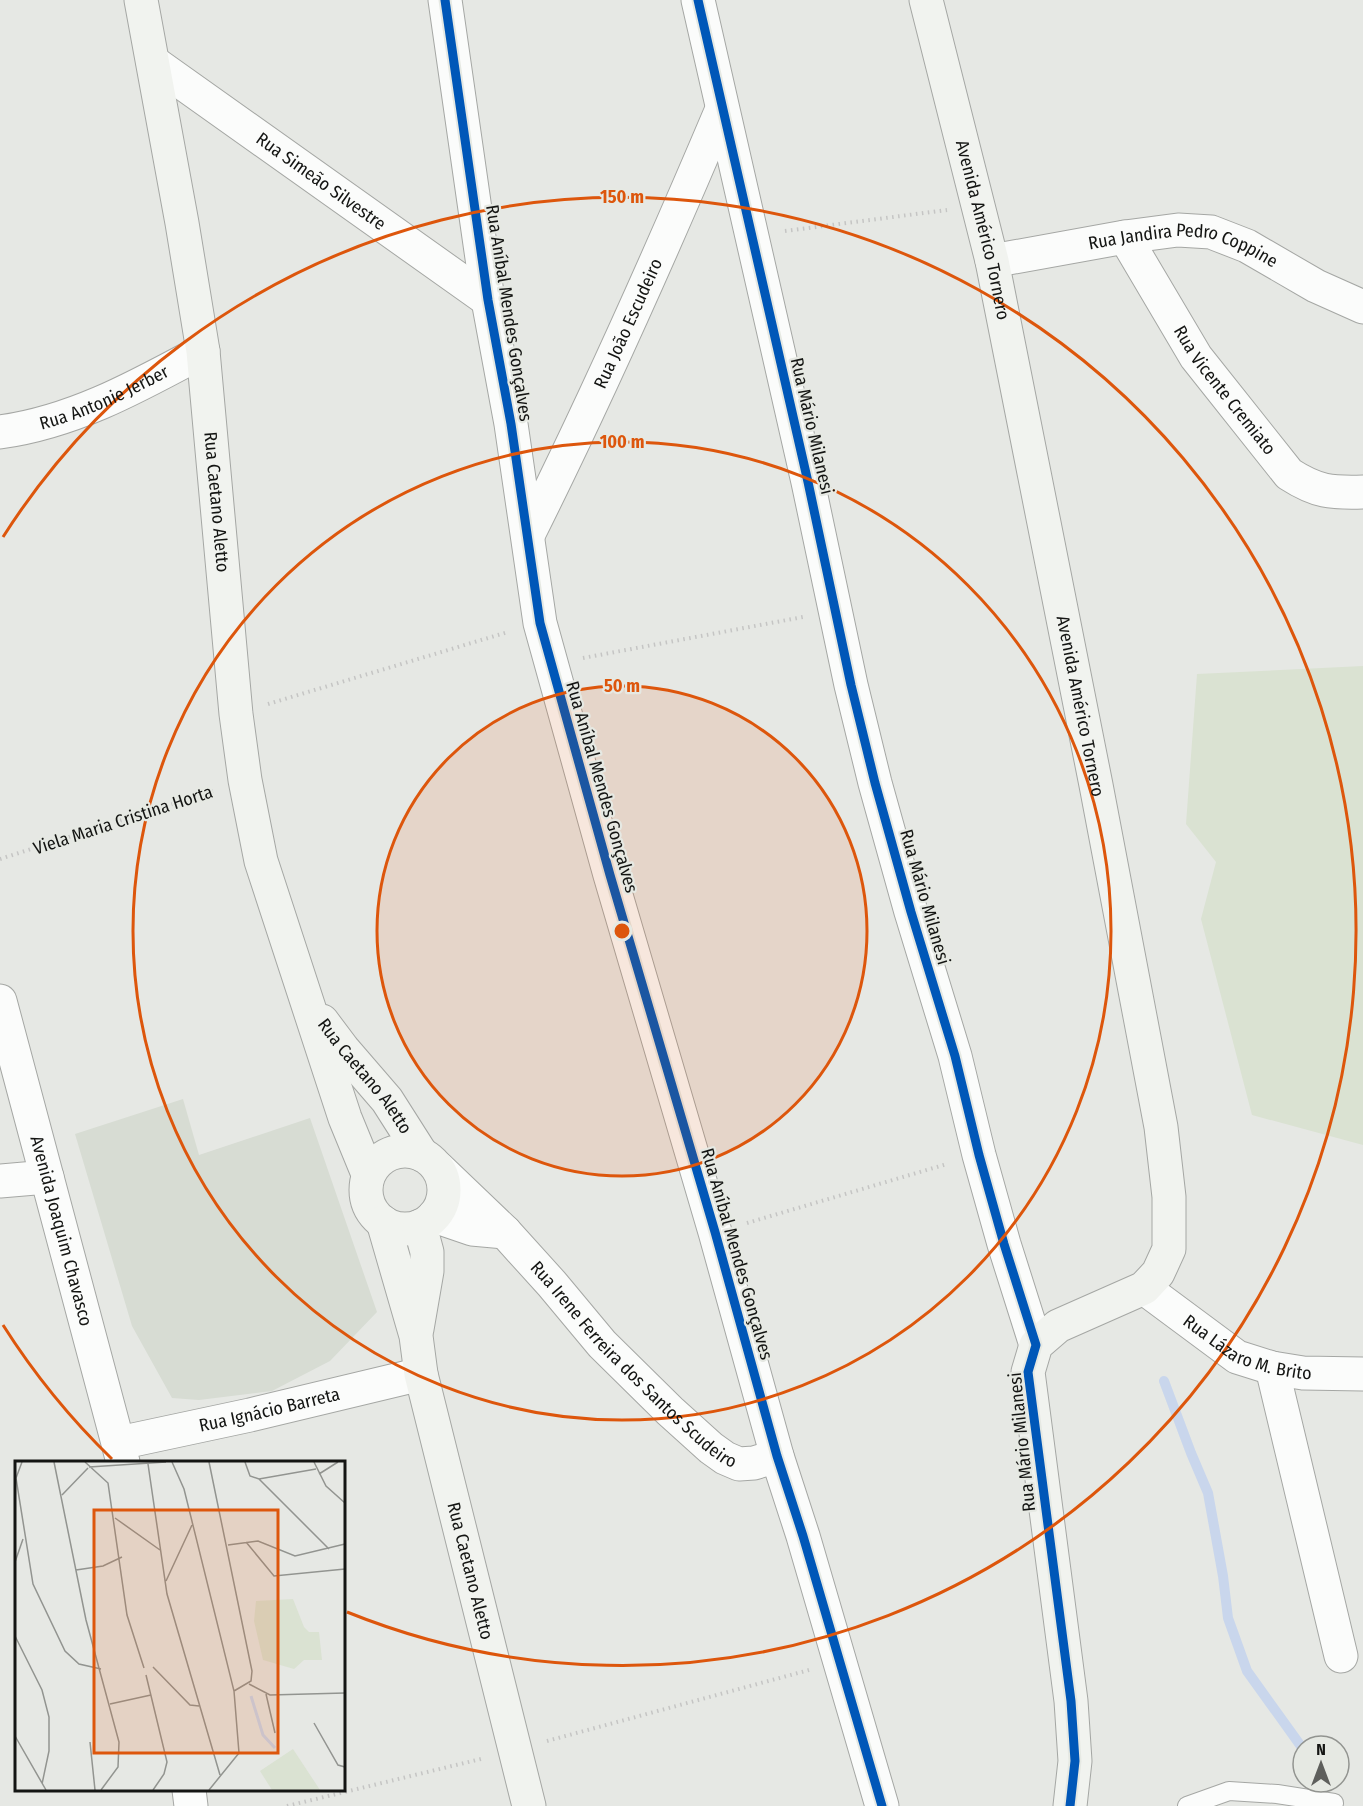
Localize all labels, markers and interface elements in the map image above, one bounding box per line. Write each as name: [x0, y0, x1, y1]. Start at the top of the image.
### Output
street label: Rua Simeão Silvestre: [252, 128, 390, 235]
street label: Avenida Américo Tornero: [951, 138, 1014, 322]
text: 150 m: [600, 186, 644, 208]
street label: Rua Aníbal Mendes Gonçalves: [481, 203, 537, 423]
street label: Rua Jandira Pedro Coppine: [1087, 219, 1282, 272]
street label: Rua João Escudeiro: [589, 255, 667, 392]
street label: Rua Vicente Cremiato: [1169, 322, 1280, 459]
street label: Rua Mário Milanesi: [786, 355, 838, 497]
street label: Rua Antonie Jerber: [37, 360, 173, 435]
street label: Rua Caetano Aletto: [199, 431, 234, 573]
text: 100 m: [600, 431, 644, 453]
street label: Avenida Américo Tornero: [1052, 614, 1109, 798]
text: 50 m: [604, 675, 640, 697]
street label: Rua Aníbal Mendes Gonçalves: [561, 679, 643, 896]
street label: Viela Maria Cristina Horta: [30, 781, 216, 859]
street label: Rua Mário Milanesi: [895, 827, 955, 967]
centre of rings: [612, 921, 632, 941]
street label: Rua Caetano Aletto: [313, 1014, 417, 1138]
street label: Avenida Joaquim Chavasco: [25, 1133, 97, 1328]
street label: Rua Aníbal Mendes Gonçalves: [696, 1146, 778, 1363]
street label: Rua Irene Ferreira dos Santos Scudeiro: [526, 1257, 740, 1473]
street label: Rua Lázaro M. Brito: [1179, 1310, 1312, 1384]
street label: Rua Mário Milanesi: [1004, 1371, 1040, 1513]
street label: Rua Ignácio Barreta: [197, 1383, 342, 1437]
inset map: [15, 1461, 345, 1791]
street label: Rua Caetano Aletto: [442, 1500, 498, 1642]
north arrow: [1291, 1734, 1351, 1794]
text: N: [1316, 1740, 1326, 1759]

